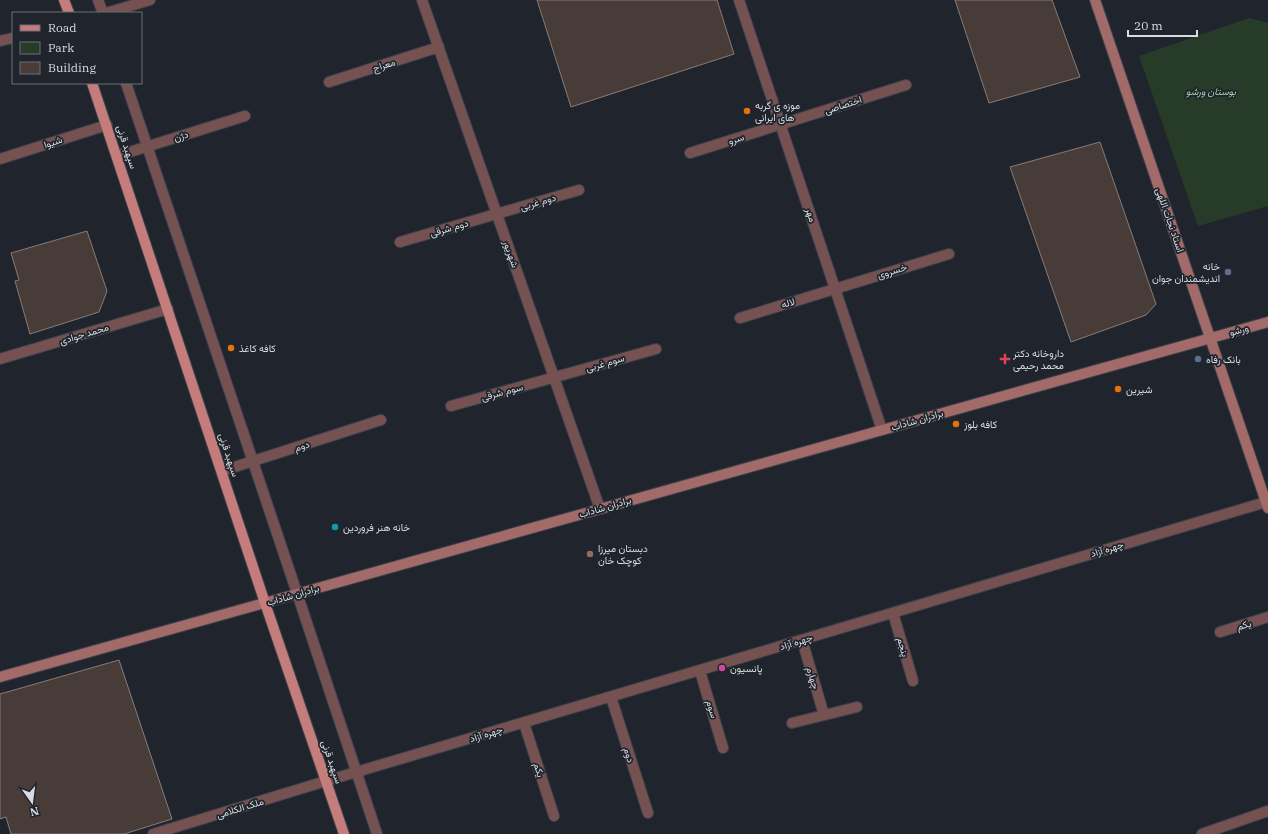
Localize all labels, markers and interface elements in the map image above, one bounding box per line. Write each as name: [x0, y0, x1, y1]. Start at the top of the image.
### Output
legend: [12, 12, 142, 84]
scale bar: [1128, 12, 1197, 38]
text: 20 m: [1134, 18, 1163, 33]
text: Road: [48, 20, 77, 35]
text: Park: [48, 40, 74, 55]
street label: معراج: [371, 55, 397, 75]
text: Building: [48, 60, 96, 75]
park label: بوستان ورشو: [1186, 85, 1237, 98]
street label: اختصاصی: [823, 93, 863, 117]
place label: موزه ی گربه های ایرانی: [755, 99, 800, 124]
marker: موزه ی گربه های ایرانی: [742, 106, 752, 116]
street label: سپهبد قرنی: [113, 123, 140, 171]
street label: دژن: [172, 128, 190, 144]
street label: سرو: [726, 130, 746, 148]
street label: شیوا: [42, 133, 64, 151]
street label: استاد نجات اللهی: [1153, 186, 1187, 254]
street label: دوم غربی: [519, 191, 558, 213]
street label: مهر: [802, 205, 819, 224]
street label: دوم شرقی: [428, 216, 470, 240]
street label: شهریور: [500, 238, 522, 270]
street label: خسروی: [876, 260, 909, 282]
place label: خانه اندیشمندان جوان: [1152, 260, 1220, 285]
marker: خانه اندیشمندان جوان: [1223, 267, 1233, 277]
street label: لاله: [780, 295, 796, 311]
street label: محمد جوادی: [58, 320, 110, 348]
street label: ورشو: [1228, 321, 1250, 339]
place label: کافه کاغذ: [239, 342, 276, 355]
marker: کافه کاغذ: [226, 343, 236, 353]
place label: داروخانه دکتر محمد رحیمی: [1012, 347, 1064, 372]
street label: سوم غربی: [584, 351, 626, 375]
place label: بانک رفاه: [1206, 353, 1241, 366]
marker: داروخانه دکتر محمد رحیمی: [1000, 354, 1010, 364]
marker: بانک رفاه: [1193, 354, 1203, 364]
street label: سوم شرقی: [480, 380, 524, 404]
place label: شیرین: [1126, 383, 1153, 396]
marker: شیرین: [1113, 384, 1123, 394]
street label: برادران شاداب: [889, 406, 945, 434]
place label: کافه بلوز: [963, 418, 998, 431]
marker: کافه بلوز: [951, 419, 961, 429]
street label: سپهبد قرنی: [215, 431, 242, 479]
street label: دوم: [293, 437, 311, 455]
street label: برادران شاداب: [577, 493, 633, 521]
place label: خانه هنر فروردین: [343, 521, 410, 534]
marker: خانه هنر فروردین: [330, 522, 340, 532]
street label: چهره آزاد: [1089, 538, 1126, 561]
place label: دبستان میرزا کوچک خان: [598, 542, 648, 568]
marker: دبستان میرزا کوچک خان: [585, 549, 595, 559]
street label: برادران شاداب: [265, 581, 321, 609]
street label: یکم: [1235, 617, 1253, 633]
street label: چهره آزاد: [778, 631, 815, 654]
street label: پنجم: [893, 636, 912, 659]
place label: پانسیون: [730, 662, 762, 676]
marker: پانسیون: [717, 663, 727, 673]
street label: چهارم: [802, 665, 823, 691]
street label: سوم: [703, 698, 721, 720]
street label: چهره آزاد: [468, 723, 505, 746]
street label: سپهبد قرنی: [318, 738, 346, 786]
street label: دوم: [621, 746, 637, 764]
street label: یکم: [531, 761, 547, 779]
north arrow: [12, 782, 52, 822]
street label: ملک الکلامی: [215, 795, 265, 821]
text: N: [28, 804, 40, 820]

